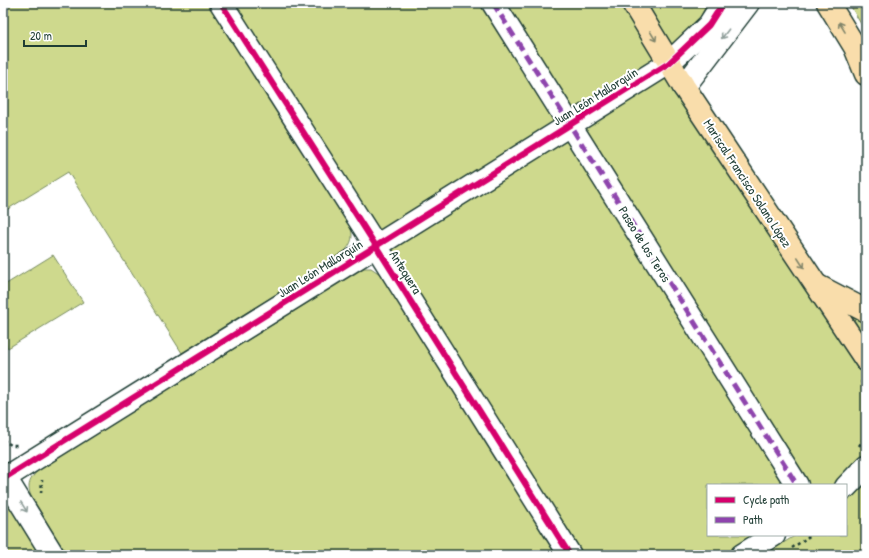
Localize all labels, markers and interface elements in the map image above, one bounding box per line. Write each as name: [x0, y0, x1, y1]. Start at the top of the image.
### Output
one-way arrow: [838, 21, 846, 33]
scale bar: [24, 22, 86, 48]
text: 20 m: [30, 27, 52, 44]
one-way arrow: [720, 28, 729, 39]
one-way arrow: [650, 30, 658, 42]
street label: Juan León Mallorquín: [549, 63, 641, 129]
street label: Mariscal Francisco Solano López: [700, 115, 797, 251]
street label: Paseo de los Teros: [615, 203, 675, 285]
street label: Juan León Mallorquín: [274, 235, 366, 301]
street label: Antequera: [386, 247, 426, 297]
one-way arrow: [797, 257, 805, 268]
legend: [707, 484, 847, 536]
text: Cycle path: [743, 491, 789, 508]
one-way arrow: [20, 501, 28, 513]
text: Path: [743, 511, 763, 528]

